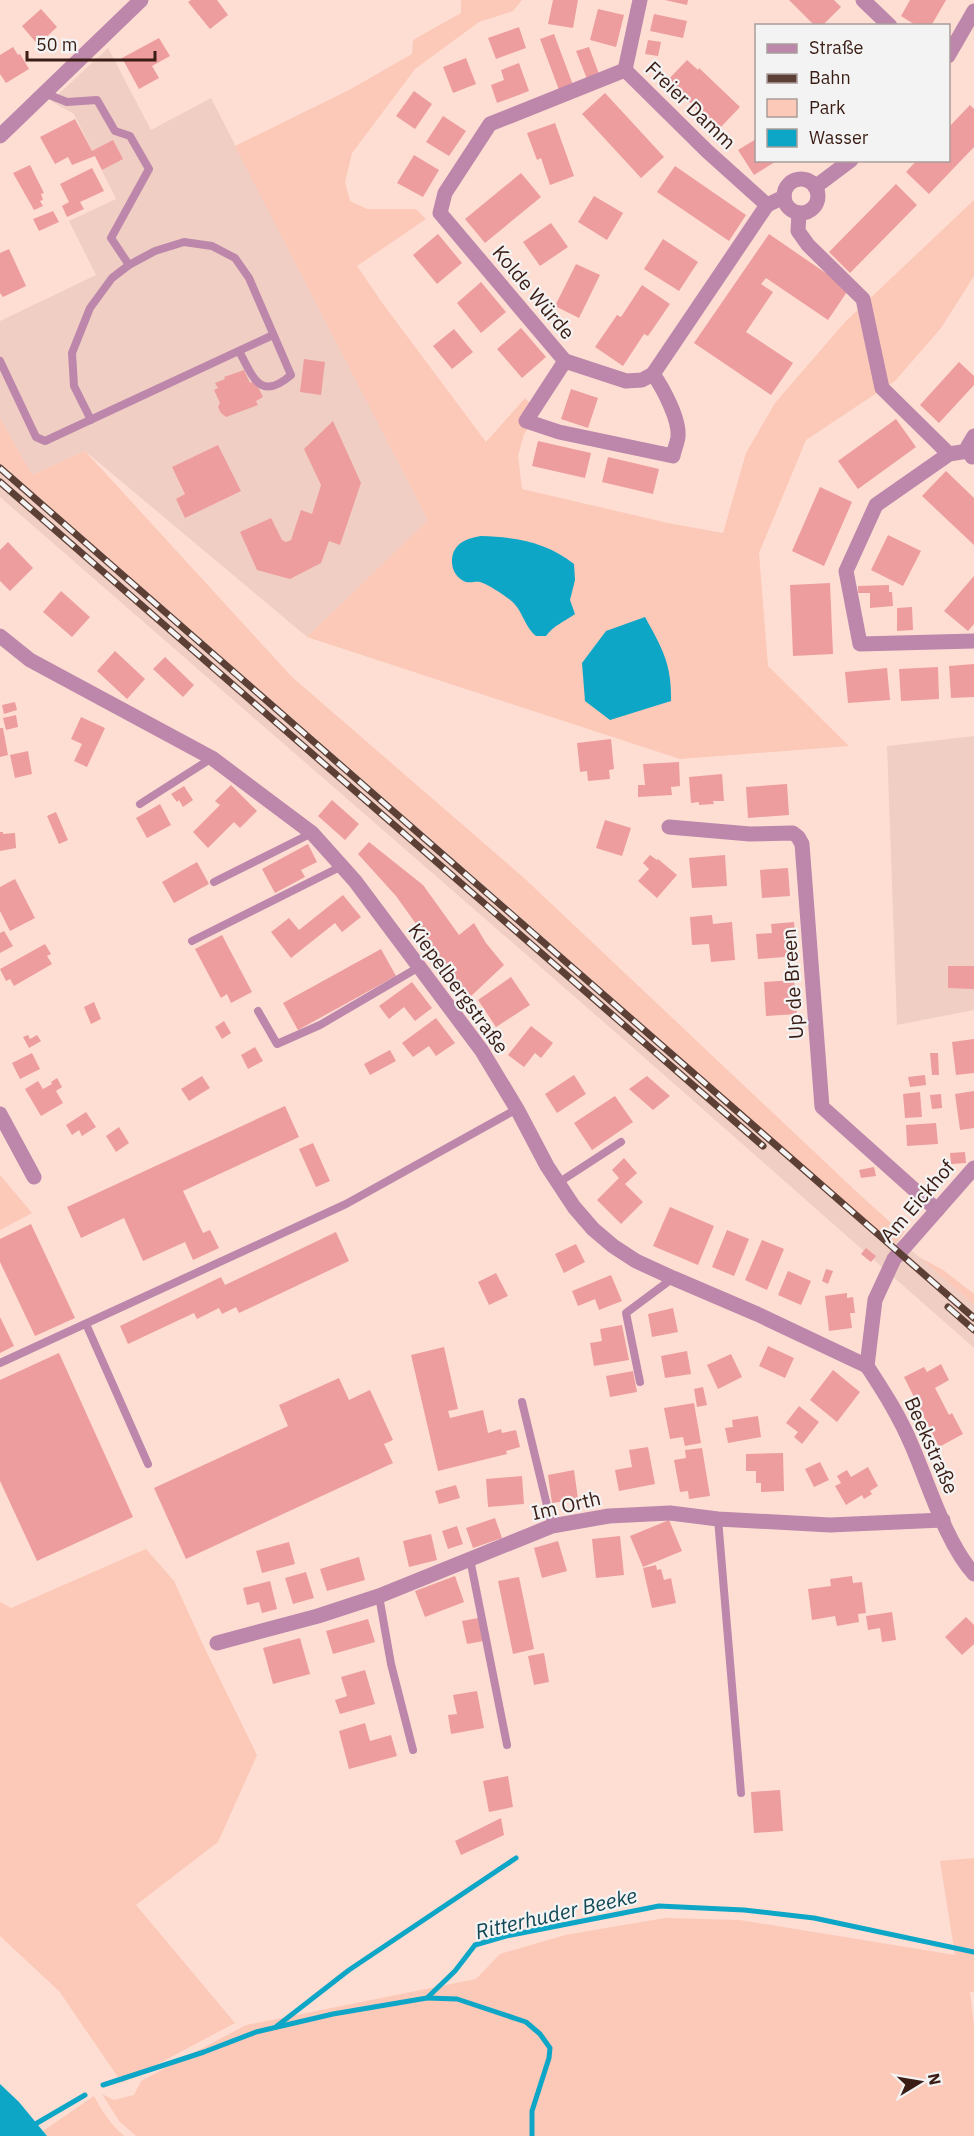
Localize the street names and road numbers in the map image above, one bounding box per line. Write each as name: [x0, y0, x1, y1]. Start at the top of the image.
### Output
street label: Freier Damm: [640, 55, 742, 155]
street label: Kolde Würde: [487, 239, 581, 345]
street label: Kiepelbergstraße: [403, 917, 515, 1059]
street label: Up de Breen: [775, 928, 809, 1040]
street label: Am Eickhof: [874, 1154, 961, 1248]
street label: Beekstraße: [899, 1392, 965, 1498]
street label: Im Orth: [529, 1484, 603, 1526]

